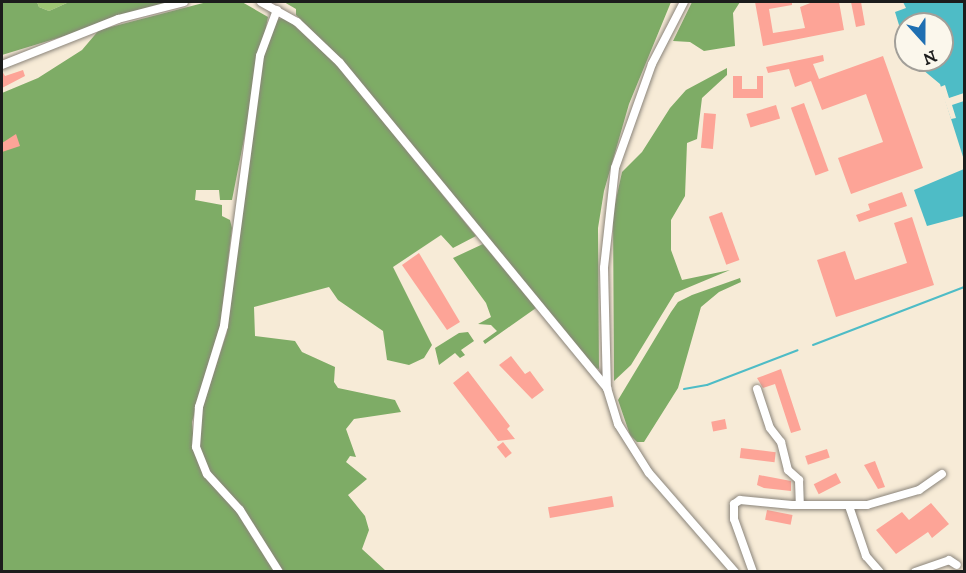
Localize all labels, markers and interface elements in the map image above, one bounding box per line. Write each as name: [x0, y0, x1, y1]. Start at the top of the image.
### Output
north arrow: [894, 12, 954, 72]
text: N: [920, 45, 939, 69]

